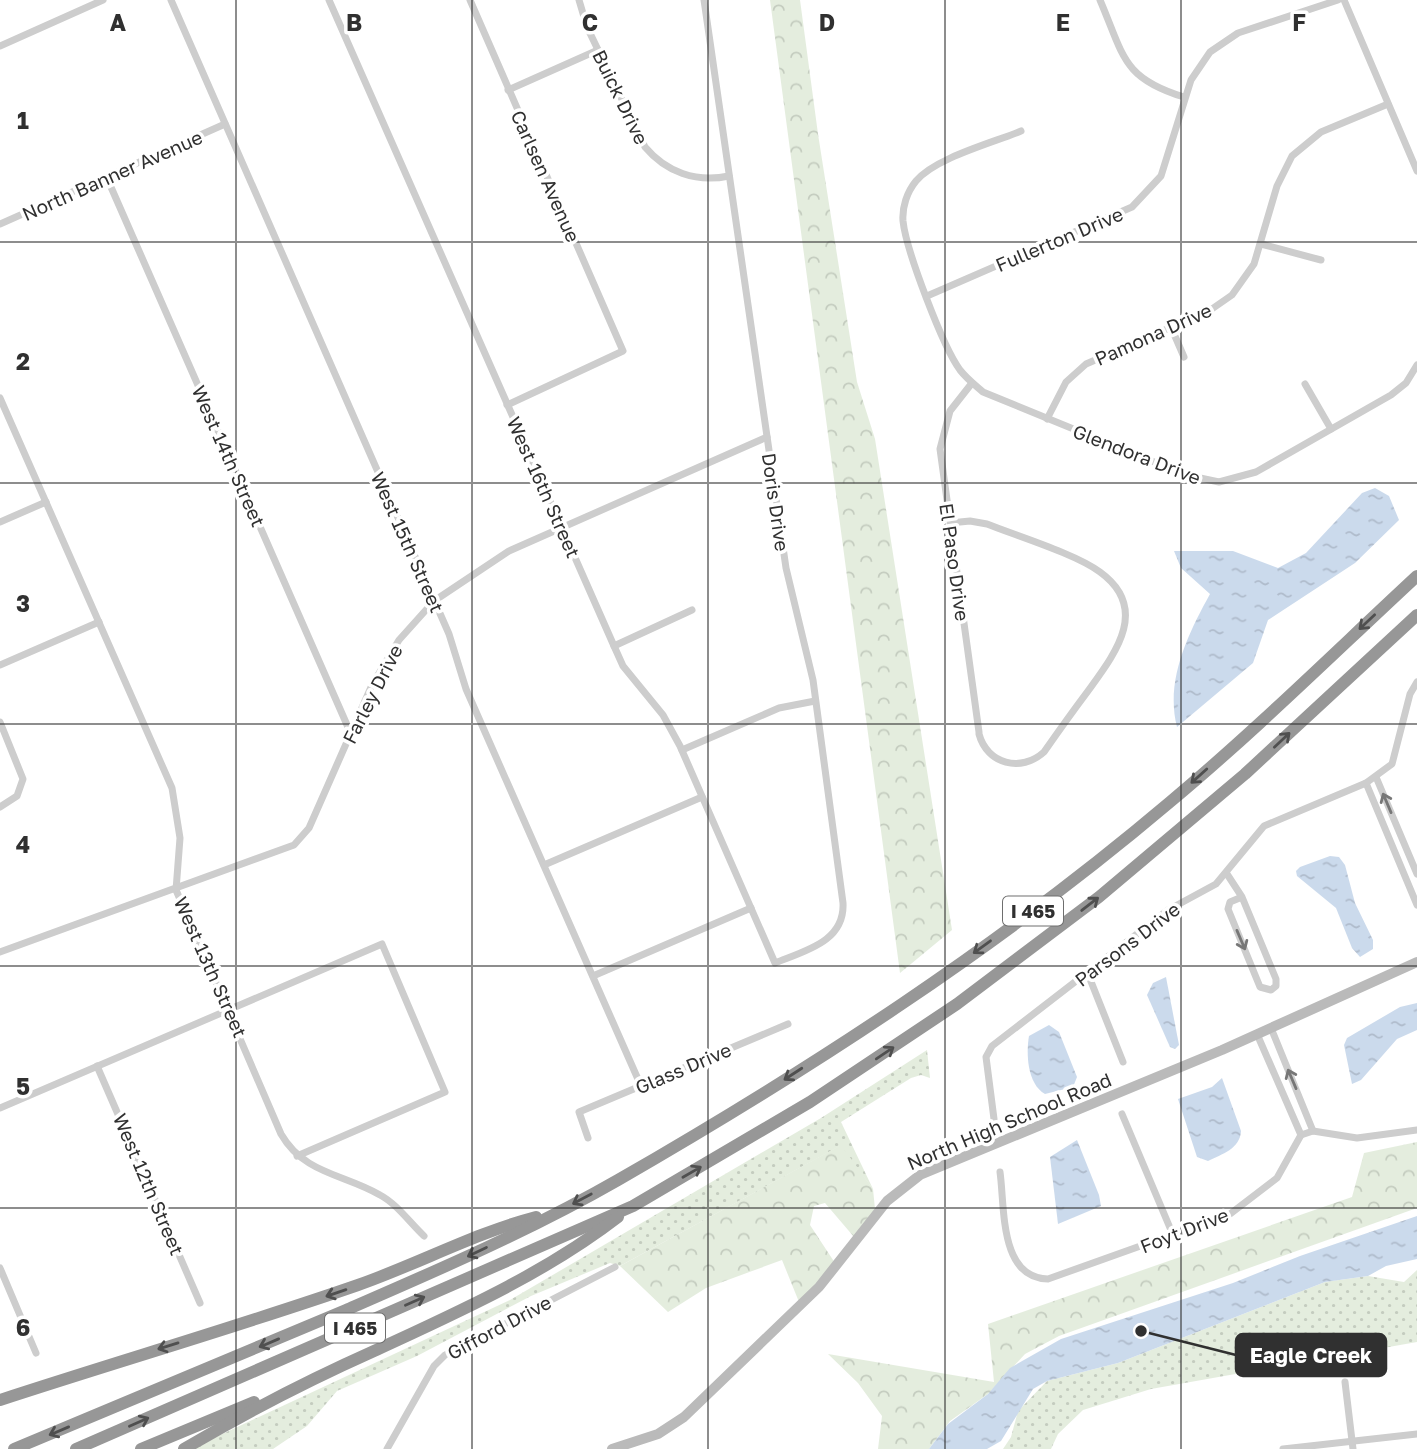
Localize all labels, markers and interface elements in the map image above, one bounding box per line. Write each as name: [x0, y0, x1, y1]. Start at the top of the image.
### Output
text: A: [110, 8, 127, 36]
text: B: [346, 8, 362, 36]
text: C: [582, 8, 598, 36]
text: D: [819, 8, 835, 36]
text: E: [1056, 8, 1070, 36]
text: F: [1292, 8, 1306, 36]
street label: Buick Drive: [588, 46, 654, 148]
text: 1: [17, 106, 29, 134]
street label: Carlsen Avenue: [507, 107, 585, 245]
street label: North Banner Avenue: [18, 125, 206, 225]
street label: Fullerton Drive: [992, 202, 1126, 276]
street label: Pamona Drive: [1091, 298, 1215, 370]
text: 2: [16, 347, 30, 375]
street label: West 14th Street: [188, 382, 270, 530]
street label: West 16th Street: [503, 413, 585, 561]
street label: Glendora Drive: [1070, 419, 1204, 489]
street label: Doris Drive: [758, 451, 794, 553]
street label: West 15th Street: [367, 468, 449, 616]
street label: El Paso Drive: [935, 502, 975, 622]
text: 3: [16, 589, 30, 617]
one-way arrow: [1359, 614, 1376, 631]
street label: Farley Drive: [337, 641, 407, 747]
one-way arrow: [1273, 732, 1290, 749]
one-way arrow: [1190, 768, 1208, 784]
one-way arrow: [1380, 793, 1393, 814]
text: 4: [16, 830, 30, 858]
street label: West 13th Street: [170, 893, 252, 1041]
road number: I 465: [1003, 896, 1063, 926]
one-way arrow: [1081, 896, 1099, 911]
street label: Parsons Drive: [1070, 897, 1184, 991]
one-way arrow: [1235, 929, 1248, 951]
one-way arrow: [973, 940, 992, 954]
street label: Glass Drive: [631, 1037, 735, 1099]
one-way arrow: [875, 1045, 894, 1060]
street label: North High School Road: [903, 1067, 1115, 1175]
one-way arrow: [784, 1068, 804, 1082]
one-way arrow: [1285, 1069, 1298, 1090]
text: 5: [16, 1072, 30, 1100]
street label: West 12th Street: [109, 1110, 189, 1258]
one-way arrow: [682, 1165, 702, 1179]
one-way arrow: [573, 1192, 593, 1206]
street label: Foyt Drive: [1137, 1203, 1231, 1257]
one-way arrow: [467, 1245, 488, 1259]
one-way arrow: [325, 1288, 347, 1300]
street label: Gifford Drive: [443, 1290, 555, 1364]
one-way arrow: [404, 1294, 425, 1307]
text: 6: [16, 1313, 30, 1341]
road number: I 465: [325, 1314, 385, 1343]
callout: Eagle Creek: [1236, 1334, 1386, 1376]
one-way arrow: [259, 1337, 280, 1350]
one-way arrow: [157, 1340, 179, 1353]
text: Eagle Creek: [1250, 1342, 1372, 1368]
one-way arrow: [128, 1415, 149, 1428]
one-way arrow: [49, 1425, 70, 1438]

